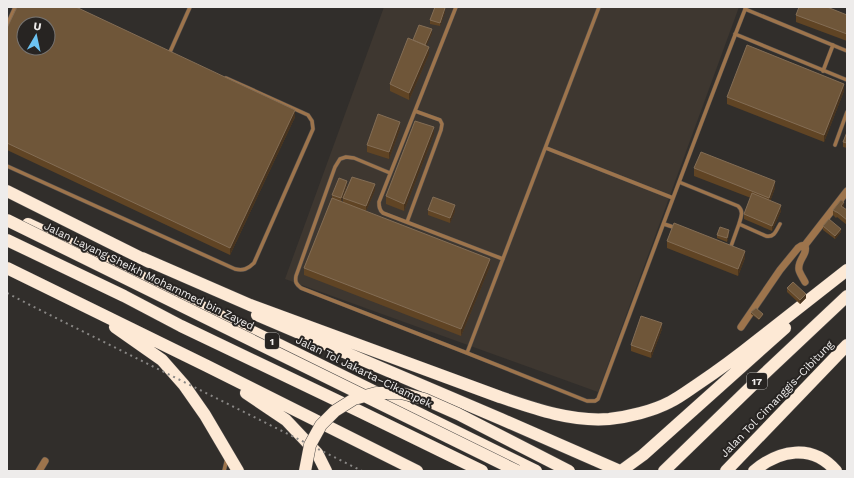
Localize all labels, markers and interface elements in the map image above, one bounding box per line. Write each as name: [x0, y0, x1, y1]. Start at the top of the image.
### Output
north arrow: [16, 16, 56, 56]
text: U: [33, 20, 43, 34]
street label: Jalan Layang Sheikh Mohammed bin Zayed: [42, 219, 256, 333]
road number: 1: [265, 333, 279, 349]
street label: Jalan Tol Jakarta–Cikampek: [294, 333, 434, 411]
street label: Jalan Tol Cimanggis–Cibitung: [718, 338, 836, 460]
road number: 17: [747, 373, 767, 389]

